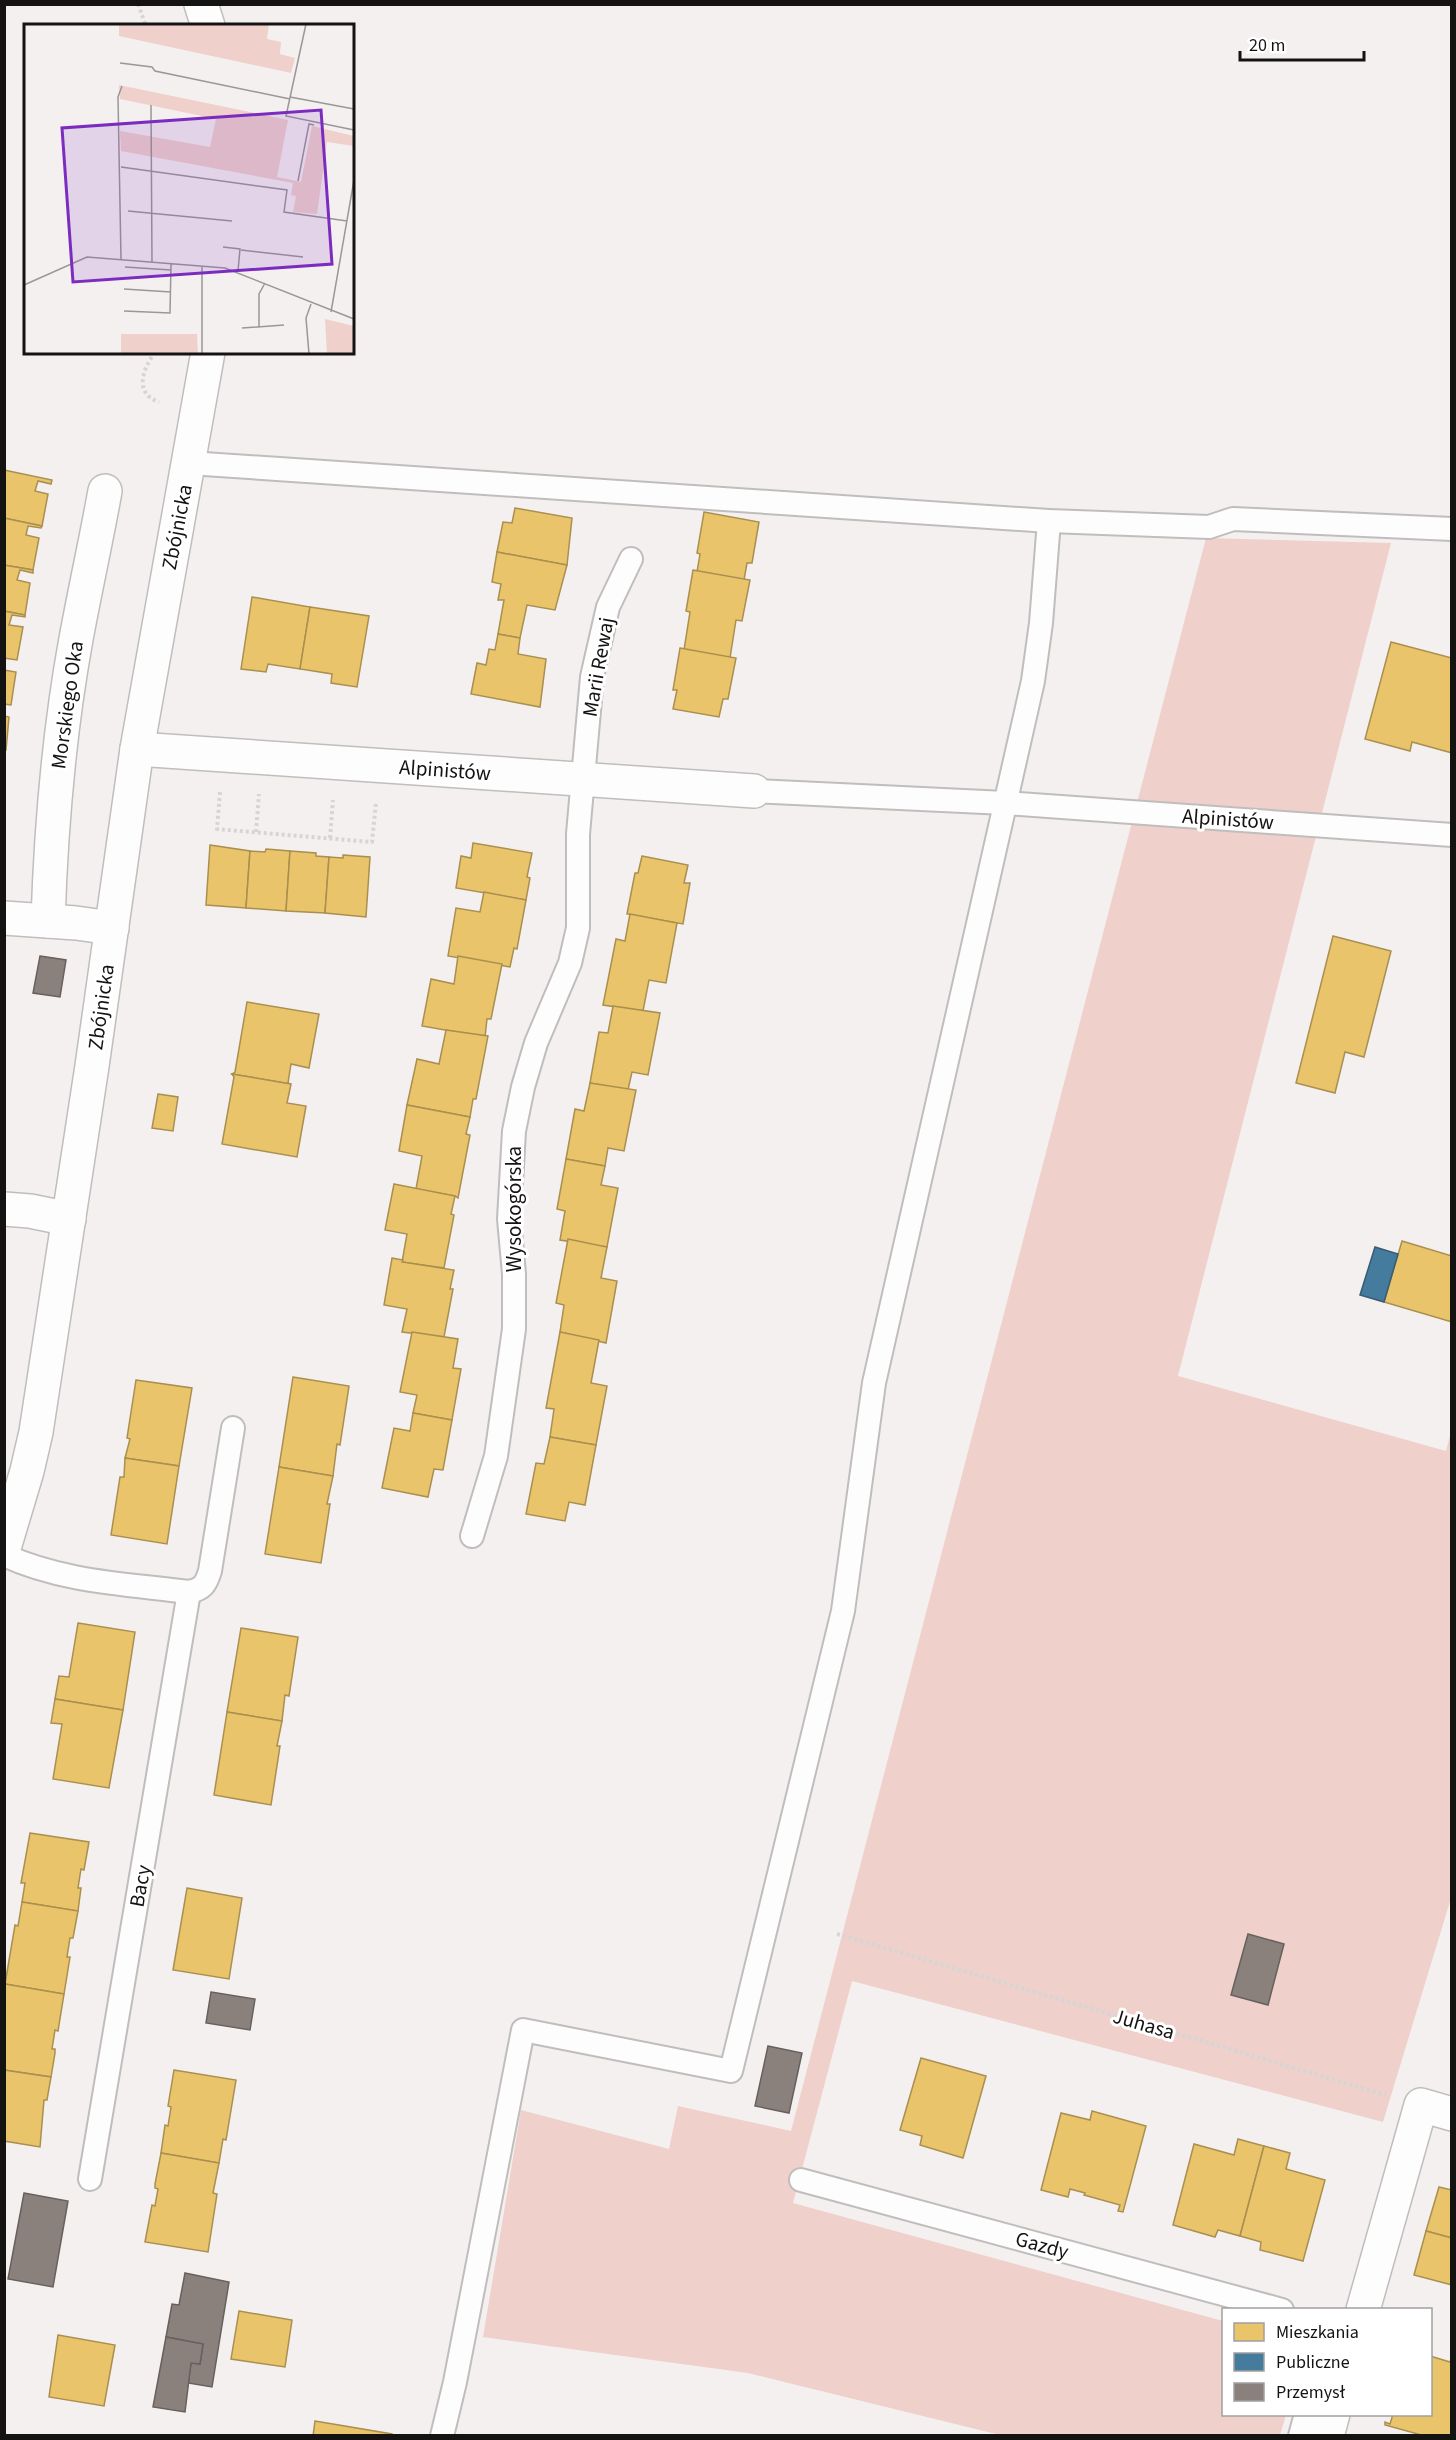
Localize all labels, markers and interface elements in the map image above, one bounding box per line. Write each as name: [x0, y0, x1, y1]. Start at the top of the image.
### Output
inset map: [24, 24, 354, 354]
scale bar: [1240, 24, 1364, 62]
text: 20 m: [1249, 33, 1285, 58]
street label: Zbójnicka: [154, 482, 200, 572]
street label: Marii Rewaj: [574, 615, 622, 719]
street label: Morskiego Oka: [43, 639, 91, 771]
street label: Alpinistów: [398, 752, 492, 788]
street label: Alpinistów: [1181, 801, 1275, 837]
street label: Zbójnicka: [80, 962, 122, 1052]
street label: Wysokogórska: [499, 1146, 529, 1272]
street label: Bacy: [122, 1862, 158, 1910]
street label: Juhasa: [1110, 2001, 1178, 2047]
street label: Gazdy: [1012, 2224, 1072, 2266]
legend: [1222, 2308, 1432, 2416]
text: Mieszkania: [1276, 2320, 1359, 2345]
text: Publiczne: [1276, 2350, 1350, 2375]
text: Przemysł: [1276, 2380, 1346, 2405]

